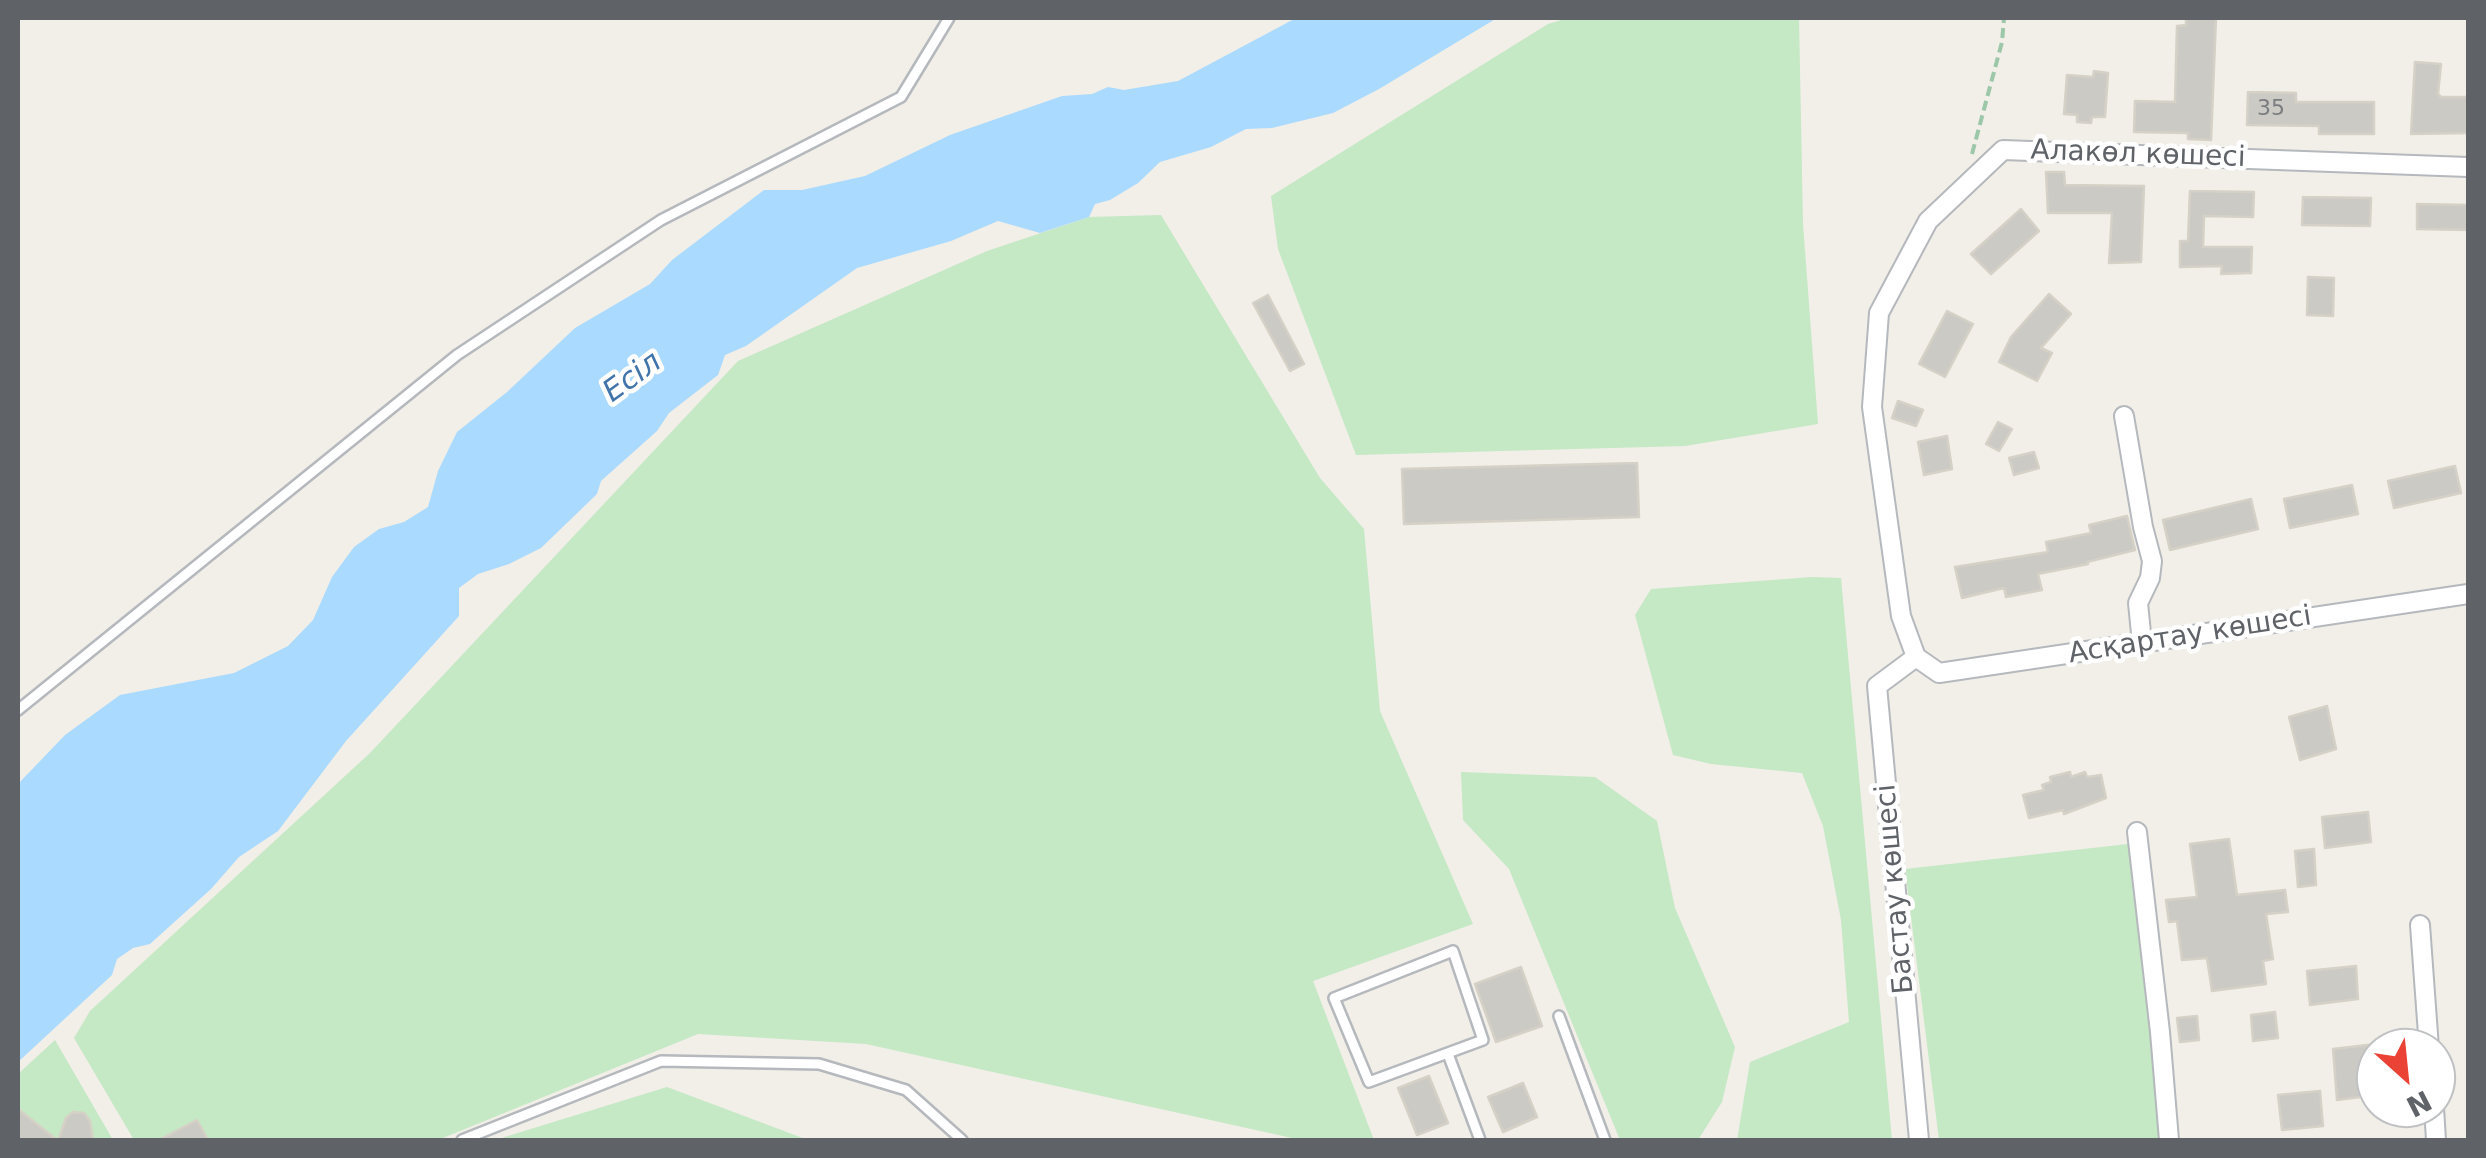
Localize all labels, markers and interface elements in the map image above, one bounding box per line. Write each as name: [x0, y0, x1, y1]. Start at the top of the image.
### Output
house number: 35: [2257, 96, 2285, 122]
street label: Алакөл көшесі: [2030, 134, 2246, 176]
water label: Есіл: [597, 345, 669, 411]
street label: Асқартау көшесі: [2066, 600, 2314, 672]
street label: Бастау көшесі: [1870, 783, 1922, 995]
north arrow: [2356, 1028, 2456, 1128]
text: N: [2401, 1083, 2437, 1123]

